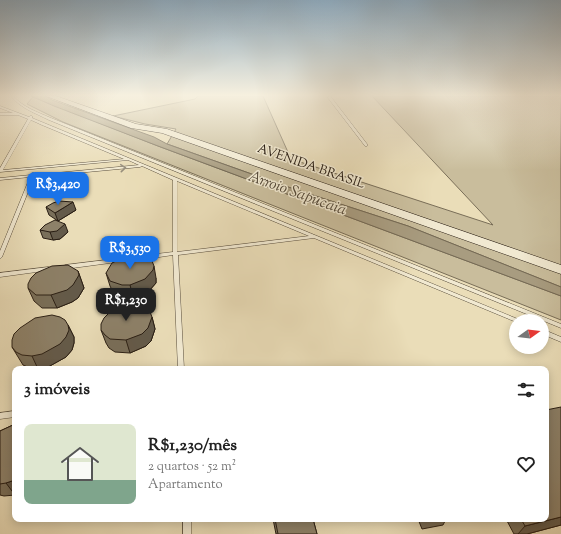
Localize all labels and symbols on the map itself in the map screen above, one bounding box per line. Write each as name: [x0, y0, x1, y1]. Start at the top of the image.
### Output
street label: AVENIDA BRASIL: [255, 140, 367, 194]
one-way arrow: [119, 163, 126, 172]
water label: Arroio Sapucaia: [245, 166, 349, 222]
pin: R$3,420: [21, 172, 95, 206]
pin: R$3,530: [93, 236, 167, 270]
pin: R$1,230: [89, 288, 163, 322]
north arrow: [509, 314, 549, 354]

